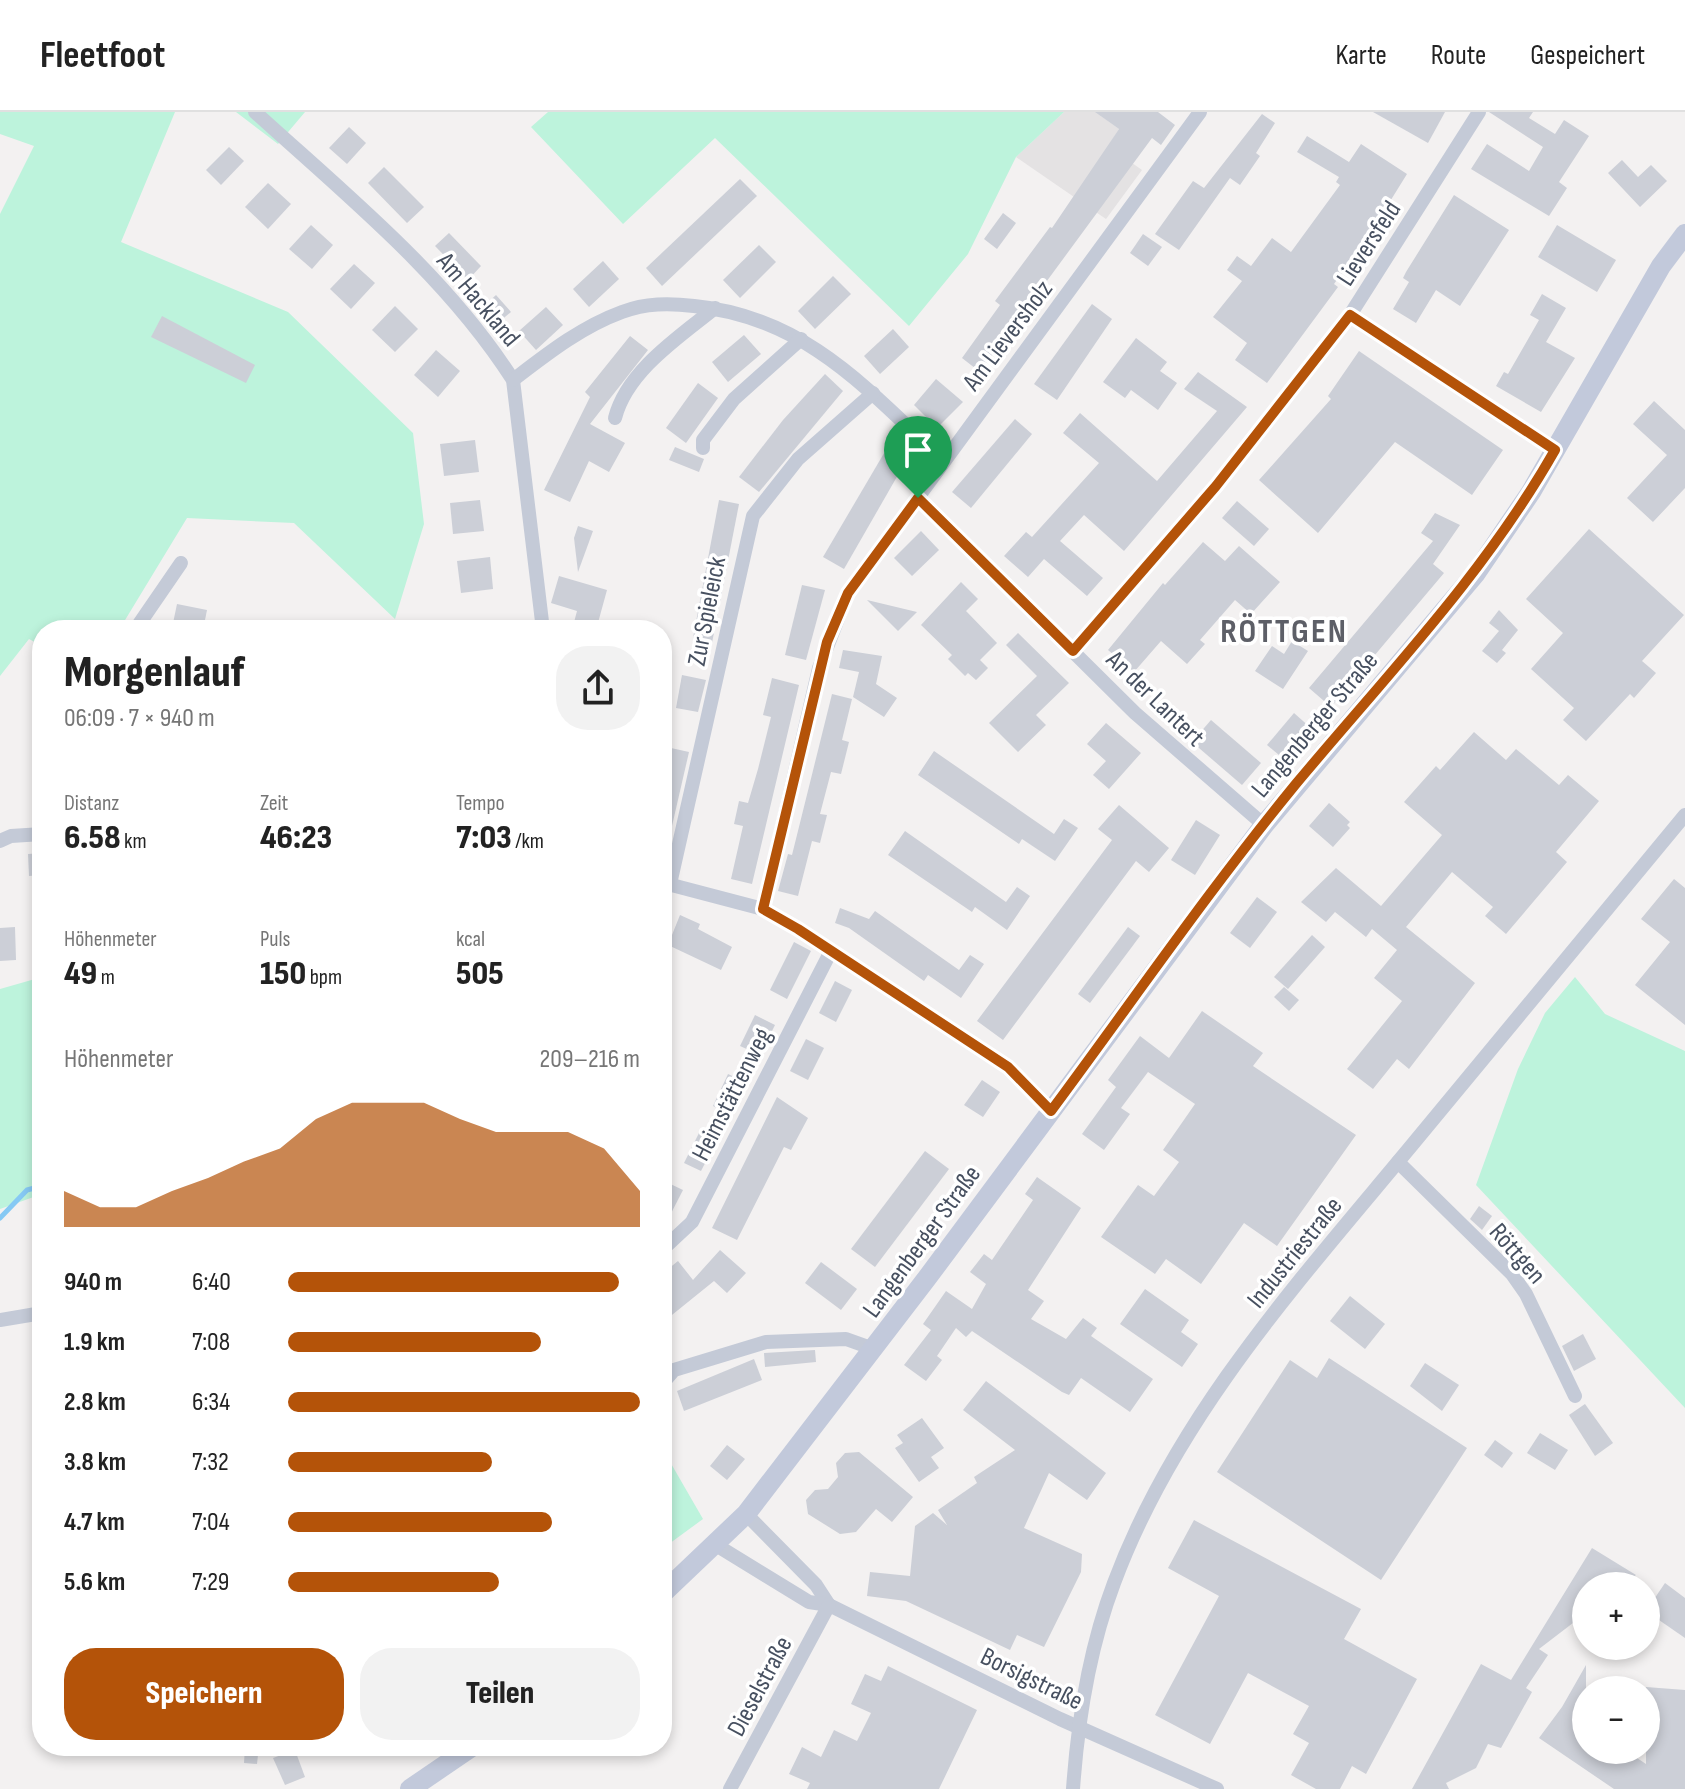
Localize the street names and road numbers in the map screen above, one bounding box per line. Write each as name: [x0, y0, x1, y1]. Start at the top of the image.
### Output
street label: Lieversfeld: [1331, 196, 1408, 292]
street label: Am Hackland: [429, 246, 526, 353]
street label: Am Lieversholz: [956, 275, 1060, 398]
street label: Zur Spieleick: [682, 554, 733, 669]
street label: An der Lantert: [1099, 644, 1211, 754]
street label: Langenberger Straße: [1245, 646, 1385, 804]
street label: Heimstättenweg: [686, 1023, 779, 1166]
street label: Langenberger Straße: [857, 1160, 988, 1324]
street label: Industriestraße: [1241, 1191, 1349, 1315]
street label: Röttgen: [1482, 1217, 1552, 1291]
street label: Dieselstraße: [721, 1632, 799, 1742]
street label: Borsigstraße: [975, 1641, 1087, 1717]

